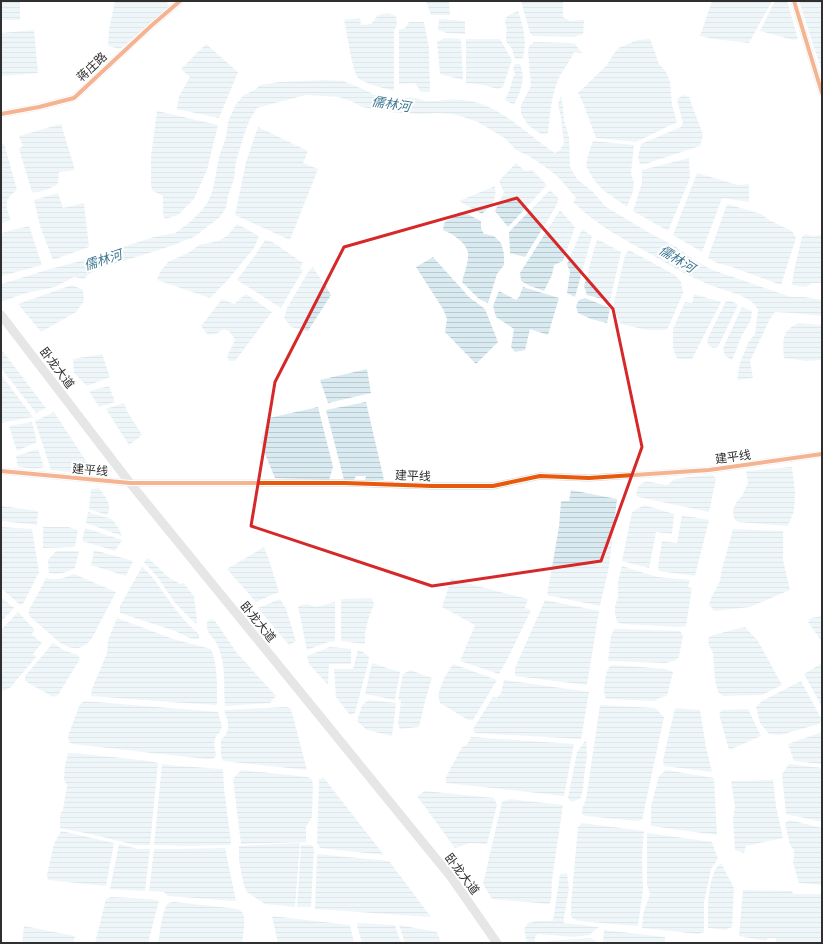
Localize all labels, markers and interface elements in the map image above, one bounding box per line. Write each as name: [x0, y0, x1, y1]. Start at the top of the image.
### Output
street label: 蒋庄路: [74, 50, 110, 84]
water label: 儒林河: [371, 94, 414, 115]
water label: 儒林河: [656, 242, 700, 277]
water label: 儒林河: [82, 246, 127, 273]
street label: 卧龙大道: [37, 345, 77, 391]
street label: 建平线: [714, 448, 752, 466]
street label: 建平线: [71, 461, 109, 479]
street label: 建平线: [395, 468, 431, 484]
street label: 卧龙大道: [237, 599, 279, 645]
street label: 卧龙大道: [442, 851, 482, 897]

